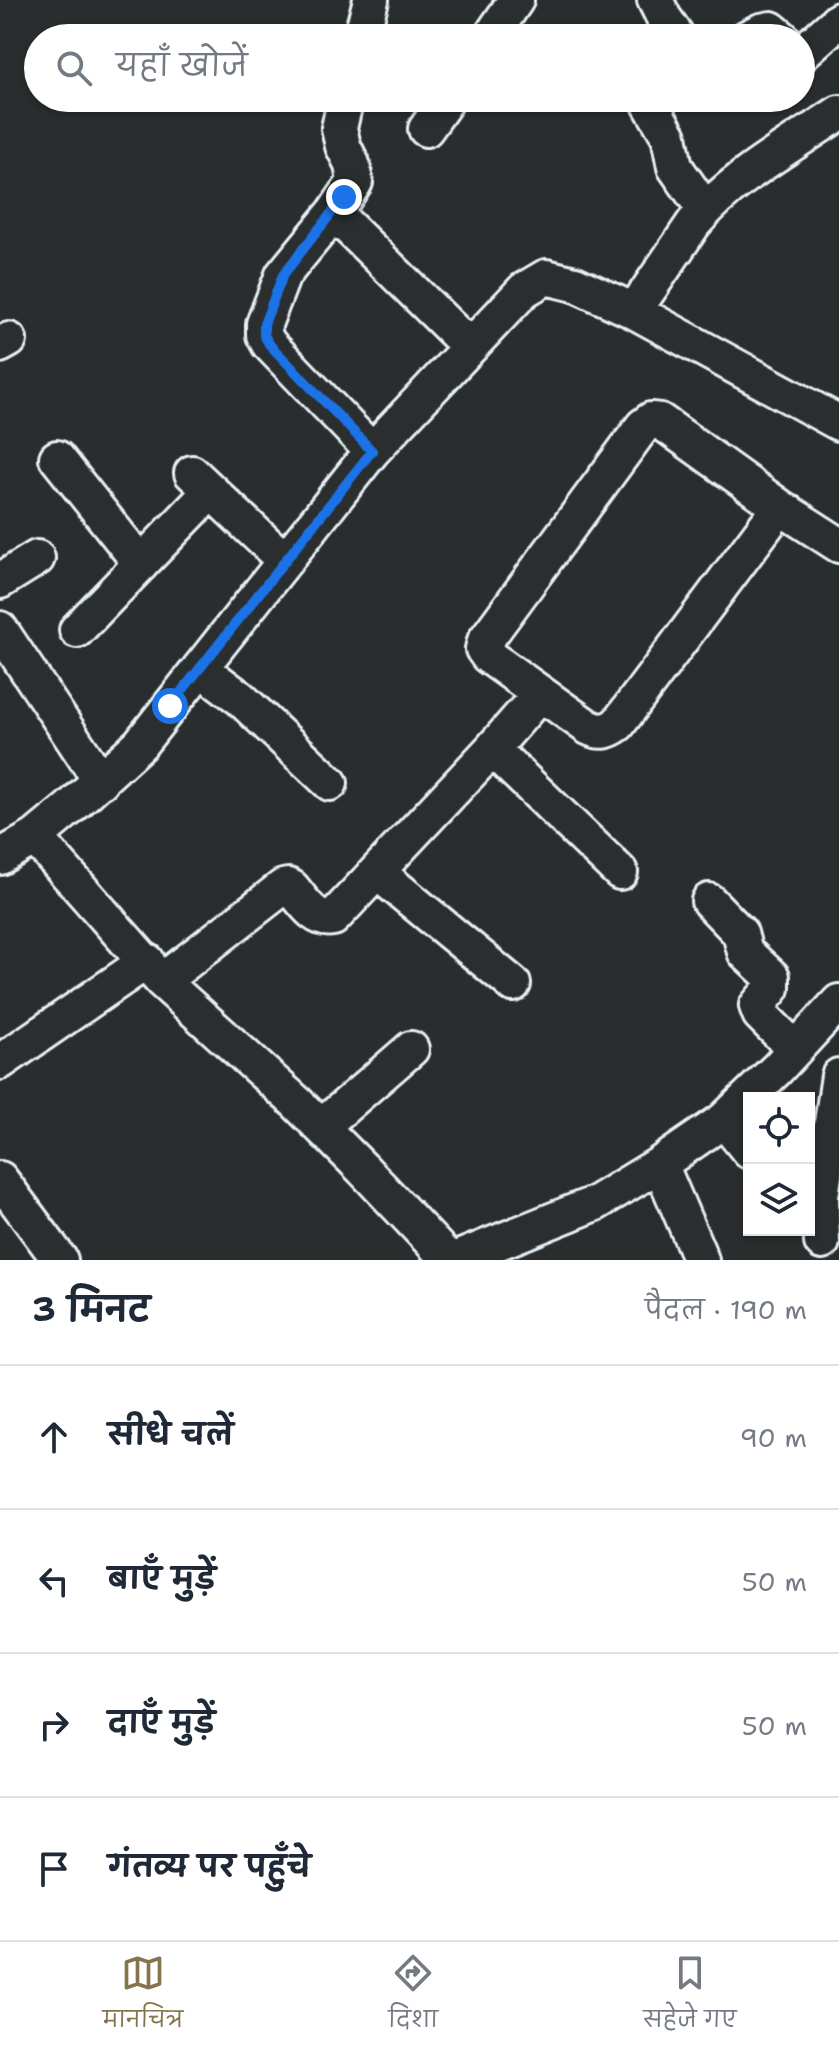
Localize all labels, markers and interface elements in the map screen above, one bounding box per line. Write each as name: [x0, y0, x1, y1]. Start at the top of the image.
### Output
search box: [24, 24, 815, 112]
text: यहाँ खोजें: [116, 45, 248, 86]
icon: search: [52, 46, 96, 90]
route end: [326, 179, 362, 215]
route start: [152, 688, 188, 724]
map controls: [743, 1092, 815, 1236]
button: locate: [743, 1092, 815, 1164]
button: layers: [743, 1164, 815, 1236]
text: 3 मिनट: [32, 1286, 150, 1332]
text: पैदल · 190 m: [645, 1292, 807, 1327]
text: सीधे चलें: [108, 1414, 233, 1455]
icon: ahead: [32, 1415, 76, 1459]
text: 90 m: [740, 1420, 807, 1455]
text: बाएँ मुड़ें: [108, 1558, 216, 1599]
icon: left: [32, 1559, 76, 1603]
text: 50 m: [742, 1564, 807, 1599]
text: दाएँ मुड़ें: [108, 1702, 215, 1743]
icon: right: [32, 1703, 76, 1747]
text: 50 m: [742, 1708, 807, 1743]
text: गंतव्य पर पहुँचे: [108, 1846, 311, 1887]
icon: arrive: [32, 1847, 76, 1891]
tab: मानचित्र: [103, 1951, 183, 2044]
tab: दिशा: [388, 1951, 438, 2044]
tab: सहेजे गए: [643, 1951, 736, 2044]

